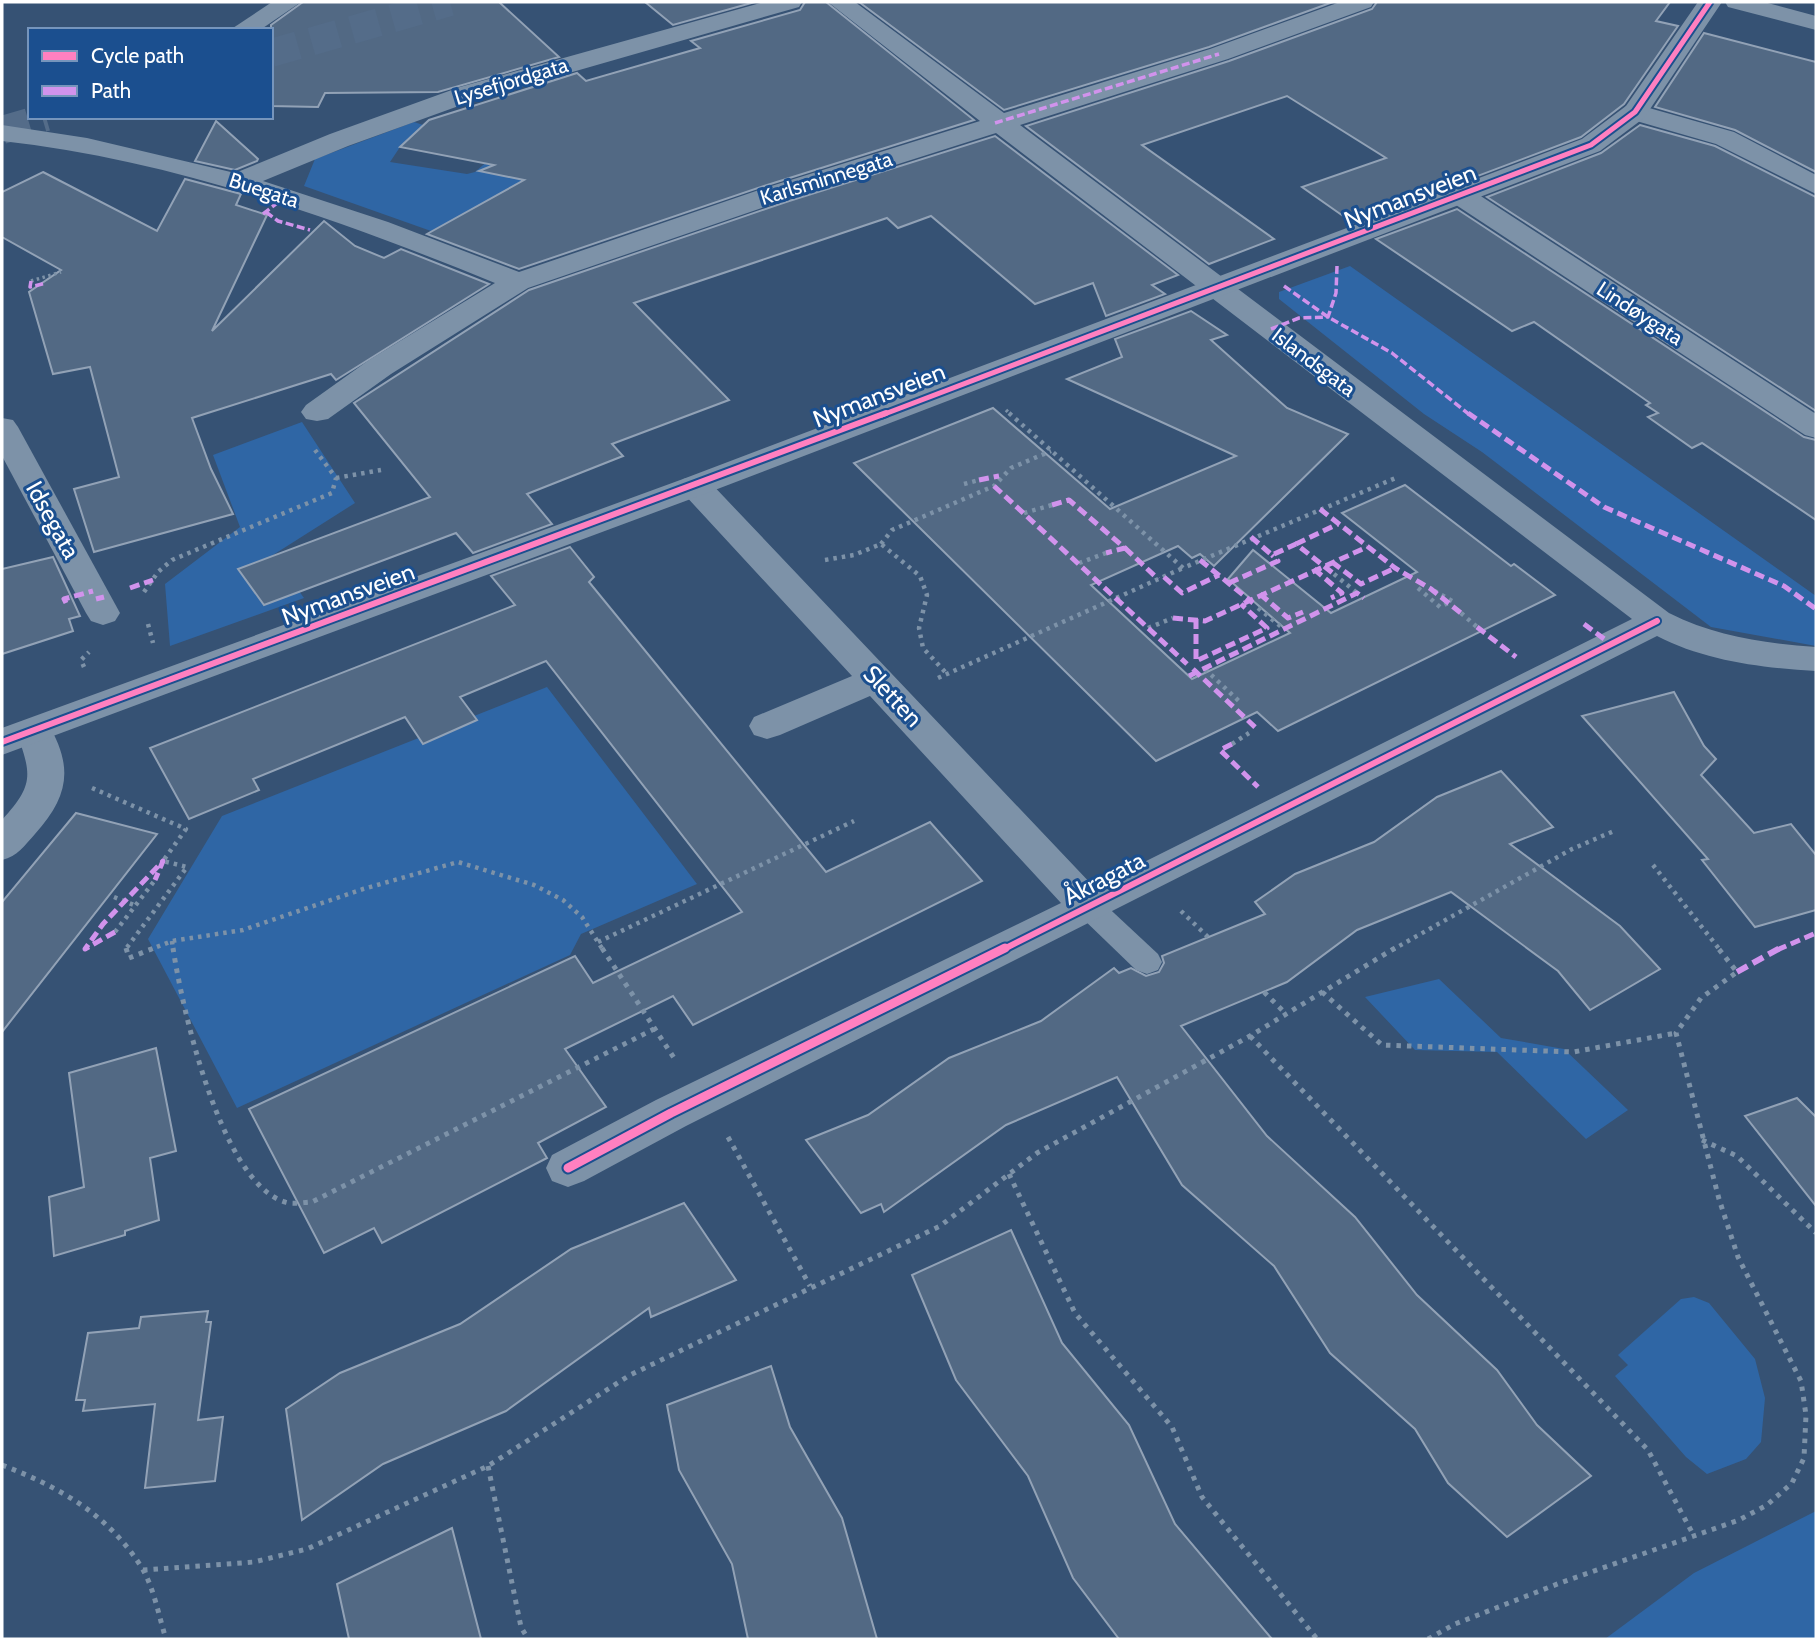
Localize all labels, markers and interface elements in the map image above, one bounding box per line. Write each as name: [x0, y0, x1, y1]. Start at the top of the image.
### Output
legend: [28, 28, 273, 119]
text: Cycle path: [91, 43, 184, 68]
street label: Lysefjordgata: [451, 52, 571, 111]
text: Path: [91, 78, 131, 103]
street label: Karlsminnegata: [757, 146, 895, 210]
street label: Nymansveien: [1340, 157, 1480, 235]
street label: Buegata: [226, 167, 302, 213]
street label: Lindøygata: [1592, 276, 1688, 350]
street label: Islandsgata: [1267, 322, 1361, 402]
street label: Nymansveien: [809, 356, 949, 434]
street label: Idsegata: [20, 476, 86, 564]
street label: Nymansveien: [278, 557, 418, 631]
street label: Sletten: [857, 659, 929, 733]
street label: Åkragata: [1059, 845, 1150, 911]

